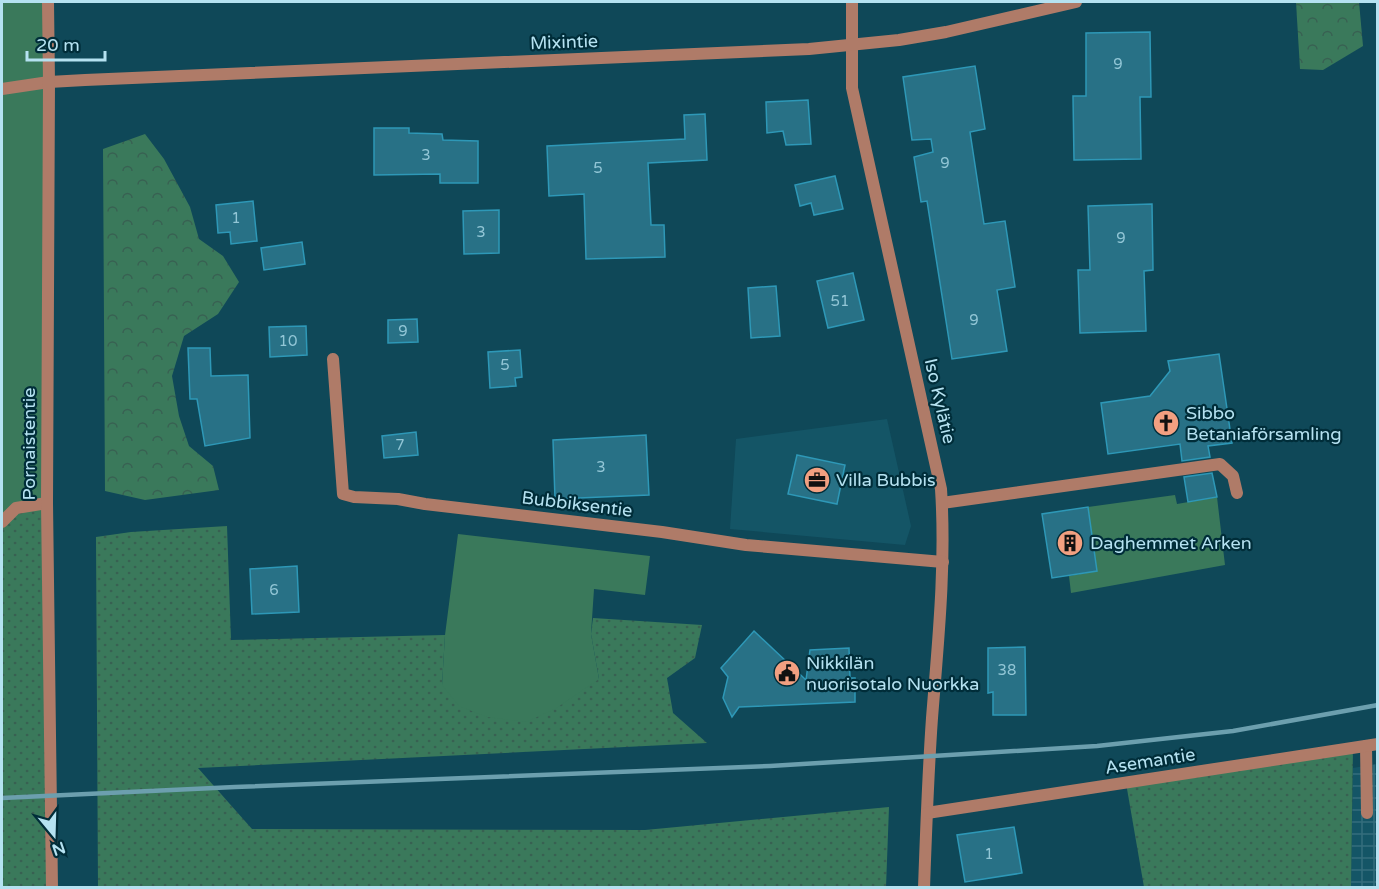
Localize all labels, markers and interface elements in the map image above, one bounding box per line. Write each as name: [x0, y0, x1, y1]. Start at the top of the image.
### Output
scale bar: [27, 24, 105, 62]
street label: Mixintie: [530, 30, 598, 54]
text: 20 m: [36, 34, 80, 56]
house number: 9: [1113, 55, 1123, 73]
house number: 3: [421, 146, 431, 164]
house number: 9: [940, 154, 950, 172]
house number: 5: [593, 159, 603, 177]
house number: 1: [231, 209, 241, 227]
house number: 3: [476, 223, 486, 241]
house number: 9: [1116, 229, 1126, 247]
house number: 51: [831, 292, 849, 310]
house number: 9: [969, 311, 979, 329]
house number: 9: [398, 322, 408, 340]
house number: 10: [279, 332, 297, 350]
house number: 5: [500, 356, 510, 374]
street label: Iso Kylätie: [920, 356, 960, 446]
street label: Pornaistentie: [18, 387, 40, 501]
place label: Sibbo Betaniaförsamling: [1186, 402, 1342, 445]
church icon: Sibbo Betaniaförsamling: [1151, 408, 1181, 438]
house number: 7: [395, 436, 405, 454]
house number: 3: [596, 458, 606, 476]
office icon: Villa Bubbis: [802, 465, 832, 495]
place label: Villa Bubbis: [836, 469, 936, 491]
street label: Bubbiksentie: [520, 486, 634, 522]
building icon: Daghemmet Arken: [1055, 528, 1085, 558]
place label: Daghemmet Arken: [1090, 532, 1252, 554]
house number: 6: [269, 581, 279, 599]
place label: Nikkilän nuorisotalo Nuorkka: [806, 652, 979, 695]
public building icon: Nikkilän nuorisotalo Nuorkka: [772, 658, 802, 688]
house number: 38: [998, 661, 1016, 679]
street label: Asemantie: [1103, 743, 1197, 779]
north arrow: [24, 805, 84, 865]
text: N: [49, 837, 68, 860]
house number: 1: [984, 845, 994, 863]

